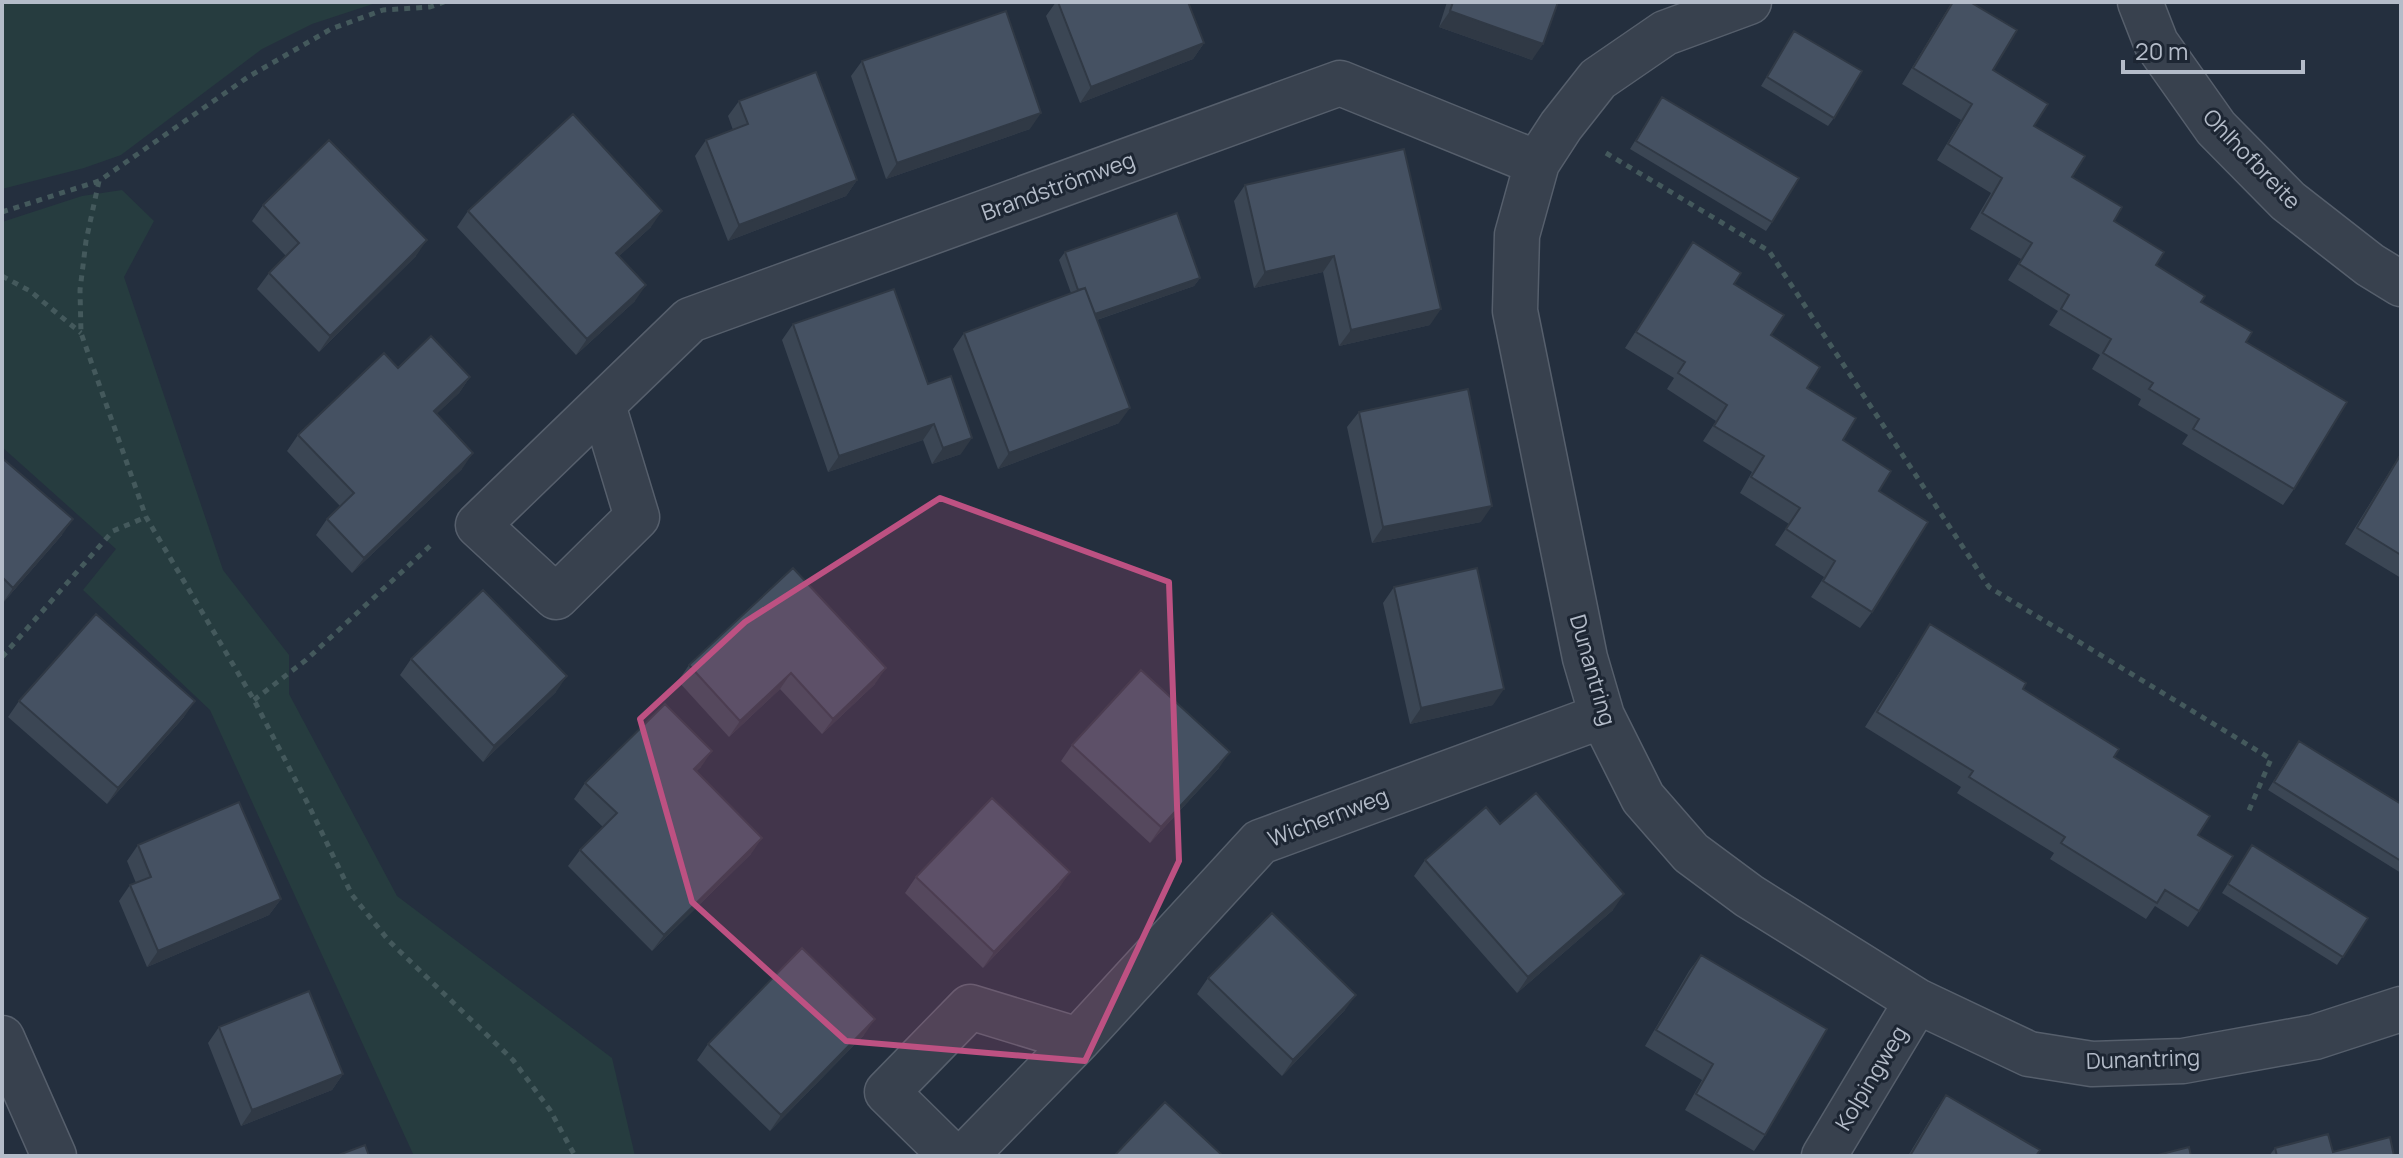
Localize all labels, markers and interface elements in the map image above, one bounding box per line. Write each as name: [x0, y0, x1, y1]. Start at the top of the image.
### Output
scale bar: [2123, 24, 2303, 74]
text: 20 m: [2135, 34, 2188, 67]
street label: Ohlhofbreite: [2197, 102, 2308, 216]
street label: Brandströmweg: [977, 144, 1139, 228]
street label: Dunantring: [1563, 611, 1623, 729]
street label: Wichernweg: [1263, 780, 1393, 854]
street label: Kolpingweg: [1828, 1020, 1914, 1136]
street label: Dunantring: [2085, 1042, 2201, 1076]

